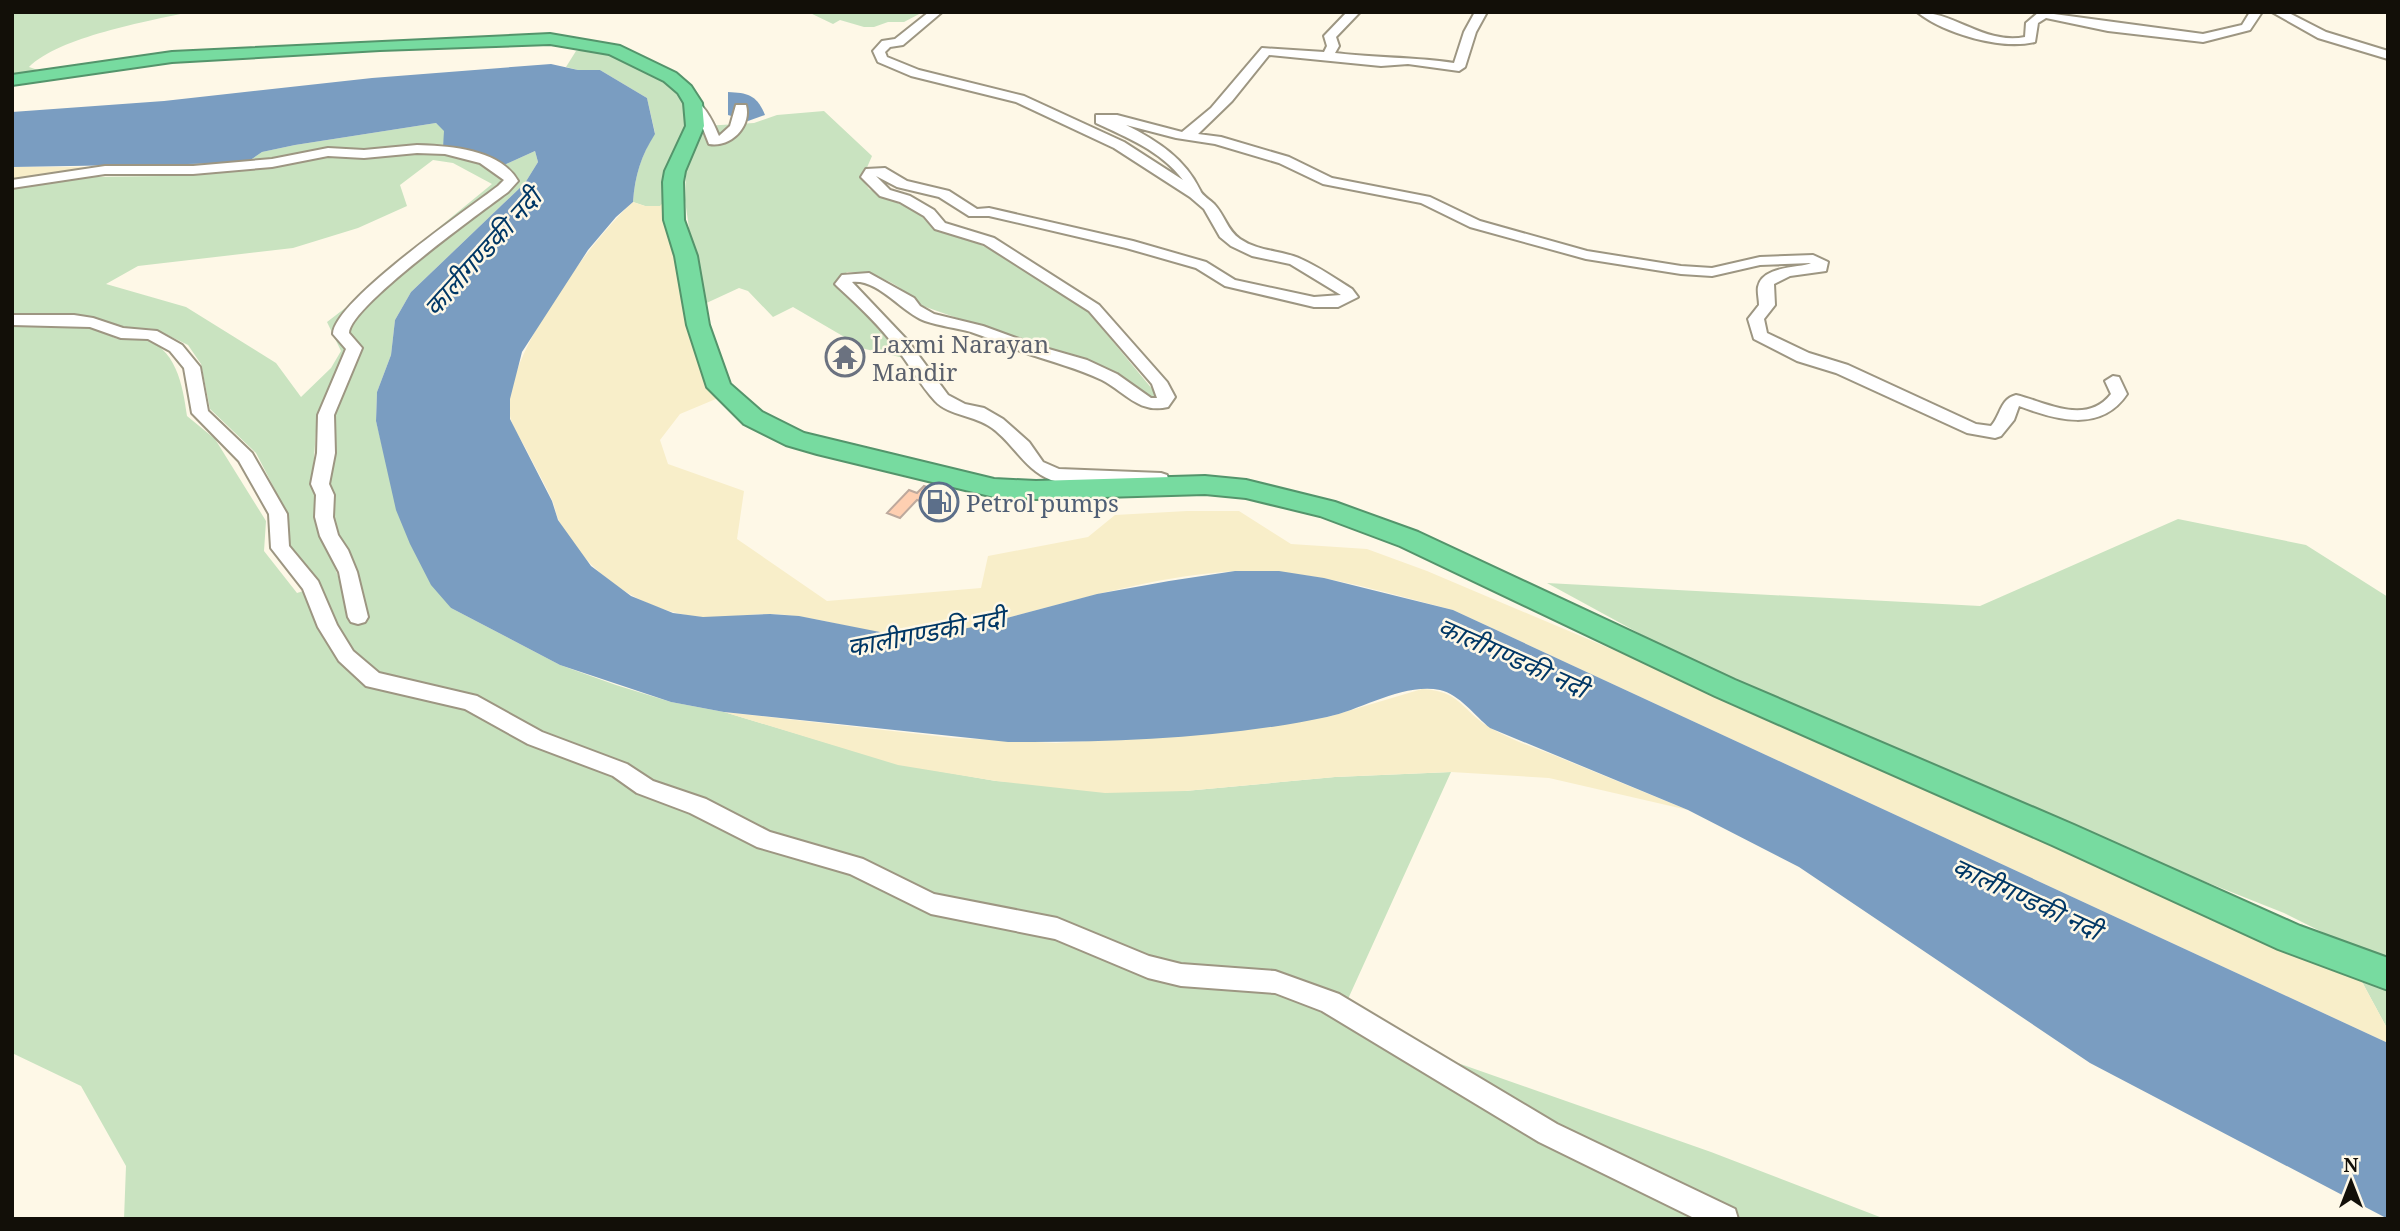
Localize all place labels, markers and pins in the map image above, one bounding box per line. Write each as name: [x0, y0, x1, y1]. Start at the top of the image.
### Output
place label: Laxmi Narayan Mandir: [872, 327, 1049, 388]
temple icon: Laxmi Narayan Mandir: [824, 336, 866, 378]
fuel station icon: Petrol pumps: [918, 481, 960, 523]
place label: Petrol pumps: [966, 486, 1119, 519]

